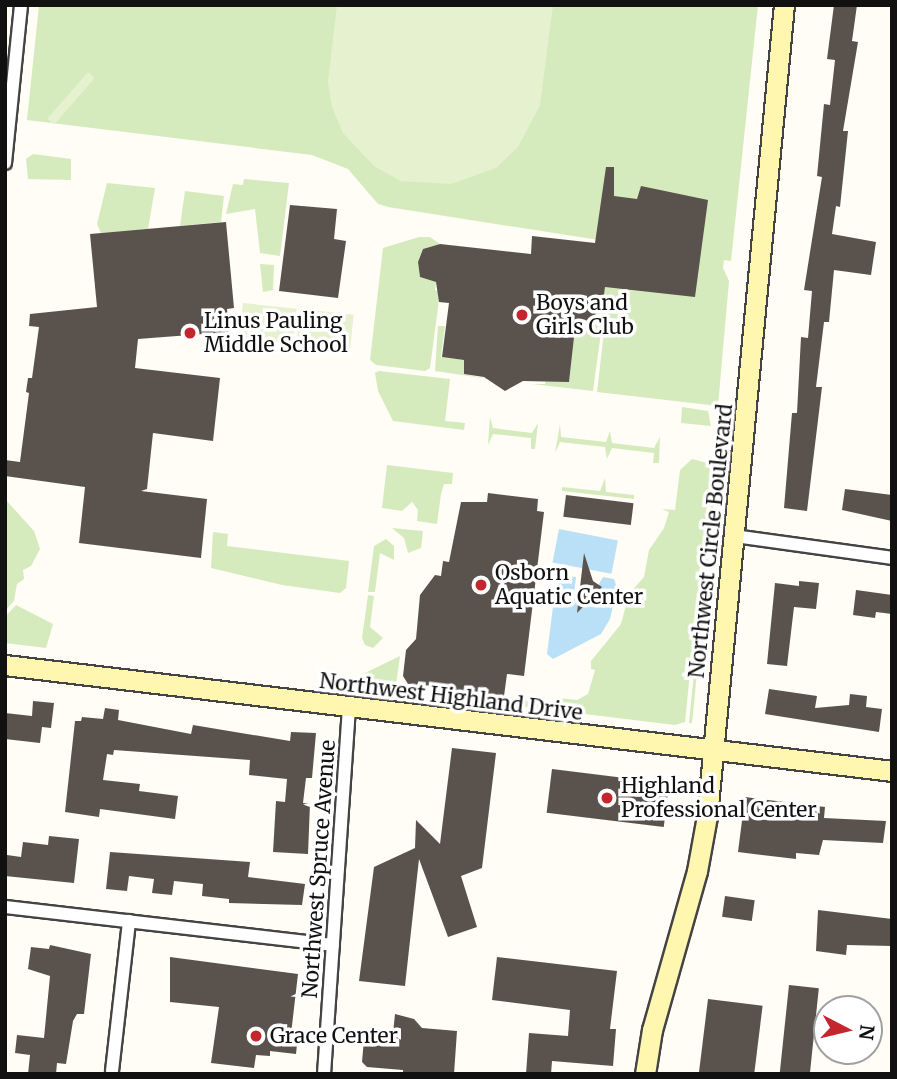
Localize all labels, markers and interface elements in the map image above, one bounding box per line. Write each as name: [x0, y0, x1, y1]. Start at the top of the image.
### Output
place label: Boys and Girls Club: [536, 290, 634, 340]
marker: Boys and Girls Club: [514, 307, 530, 323]
place label: Linus Pauling Middle School: [204, 308, 348, 358]
marker: Linus Pauling Middle School: [182, 325, 198, 341]
street label: Northwest Circle Boulevard: [684, 403, 738, 679]
place label: Osborn Aquatic Center: [495, 560, 643, 610]
marker: Osborn Aquatic Center: [473, 577, 489, 593]
street label: Northwest Highland Drive: [318, 668, 584, 726]
street label: Northwest Spruce Avenue: [297, 739, 341, 999]
place label: Highland Professional Center: [621, 773, 817, 823]
marker: Highland Professional Center: [599, 790, 615, 806]
north arrow: [813, 995, 883, 1065]
place label: Grace Center: [270, 1023, 398, 1049]
text: N: [854, 1023, 880, 1041]
marker: Grace Center: [248, 1028, 264, 1044]

